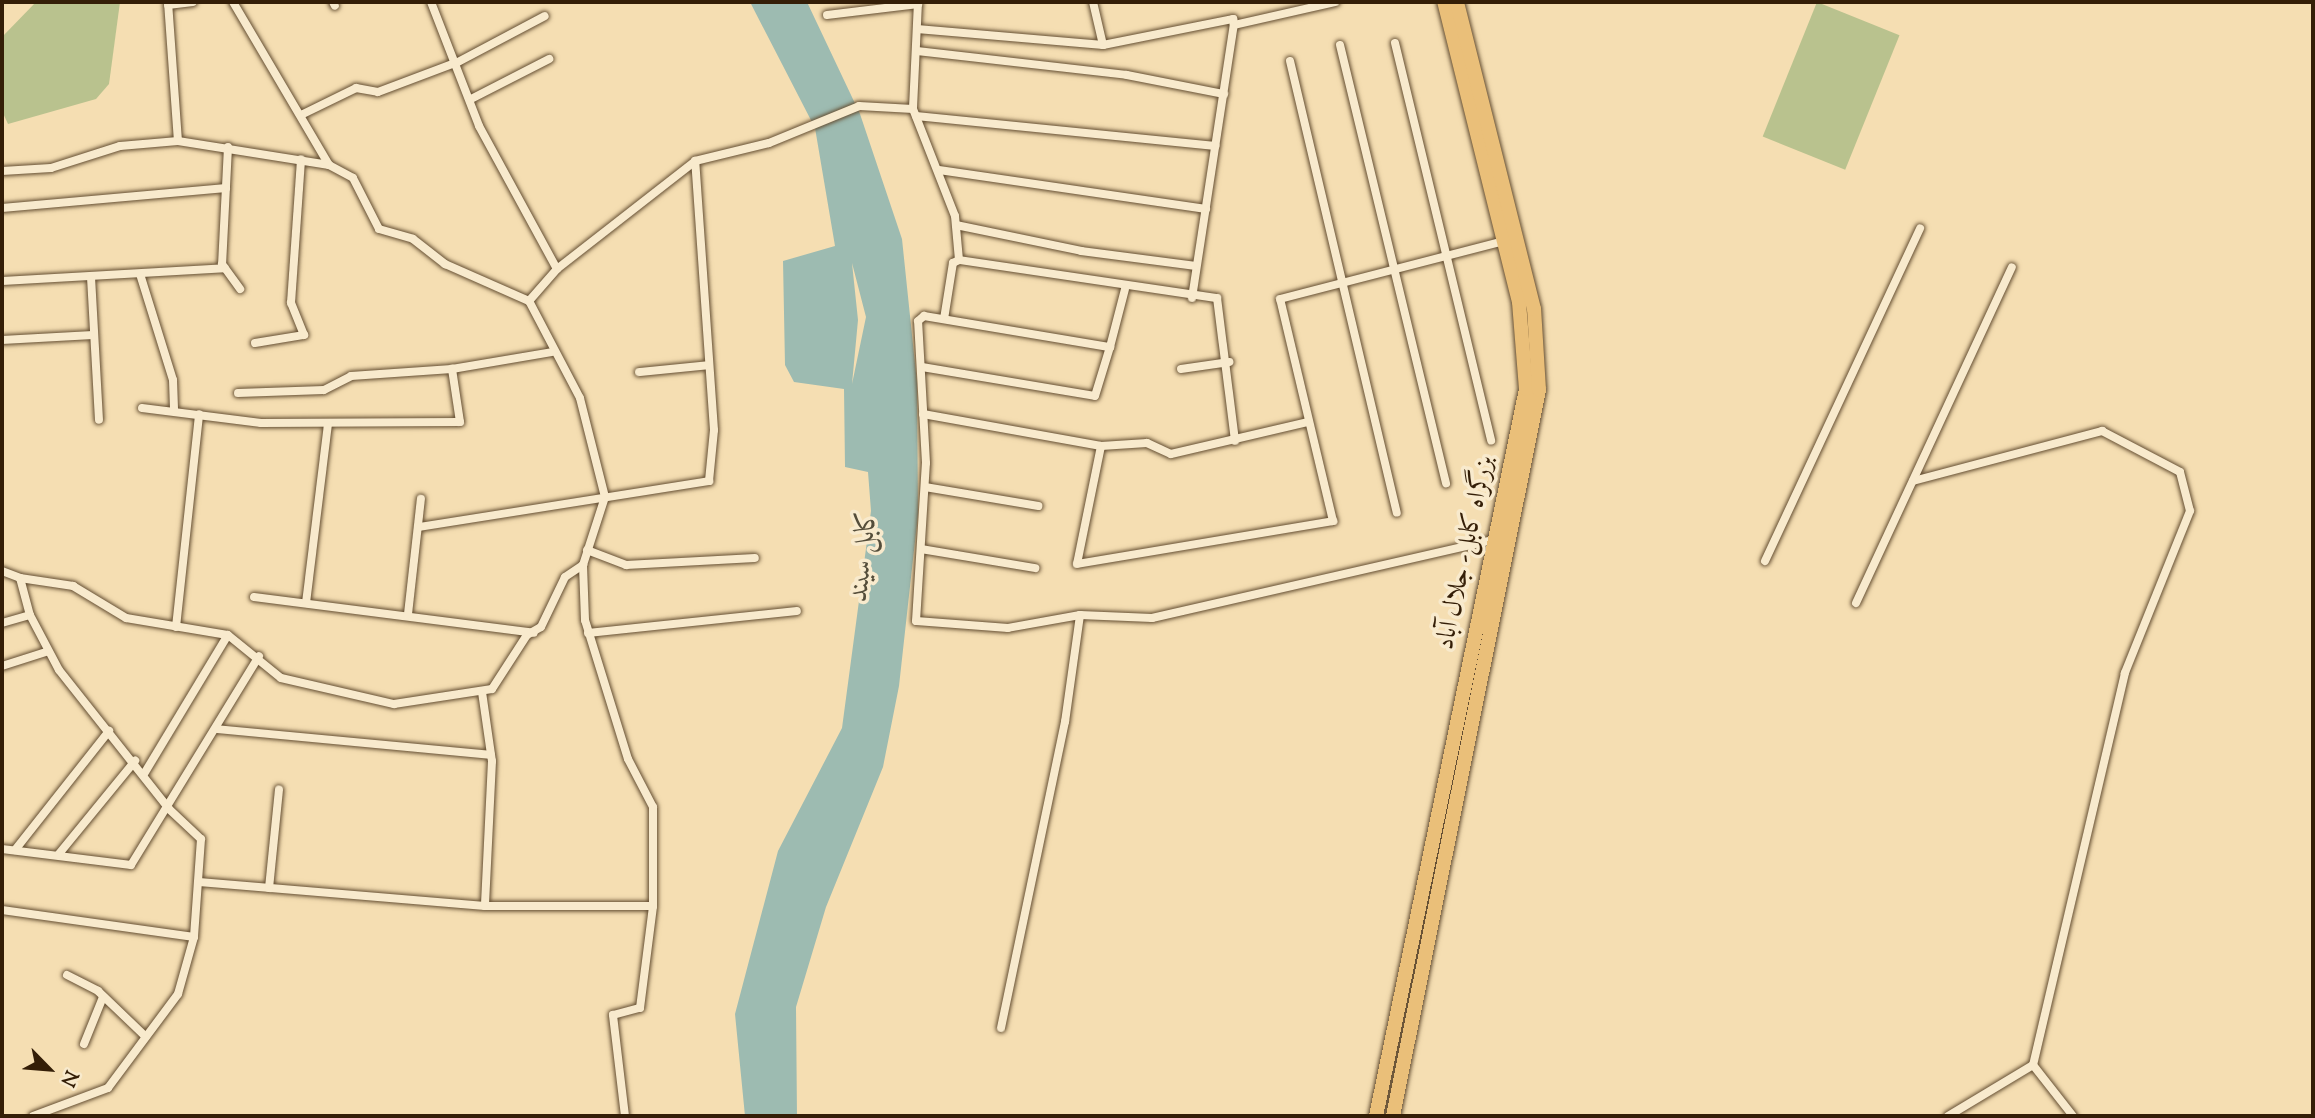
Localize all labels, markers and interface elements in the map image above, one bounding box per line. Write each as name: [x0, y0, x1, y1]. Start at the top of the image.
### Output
street label: بزرگراه کابل- جلال آباد: [1430, 453, 1502, 653]
water label: کابل سيند: [842, 507, 886, 603]
north arrow: [14, 1034, 84, 1104]
text: N: [53, 1065, 84, 1091]

